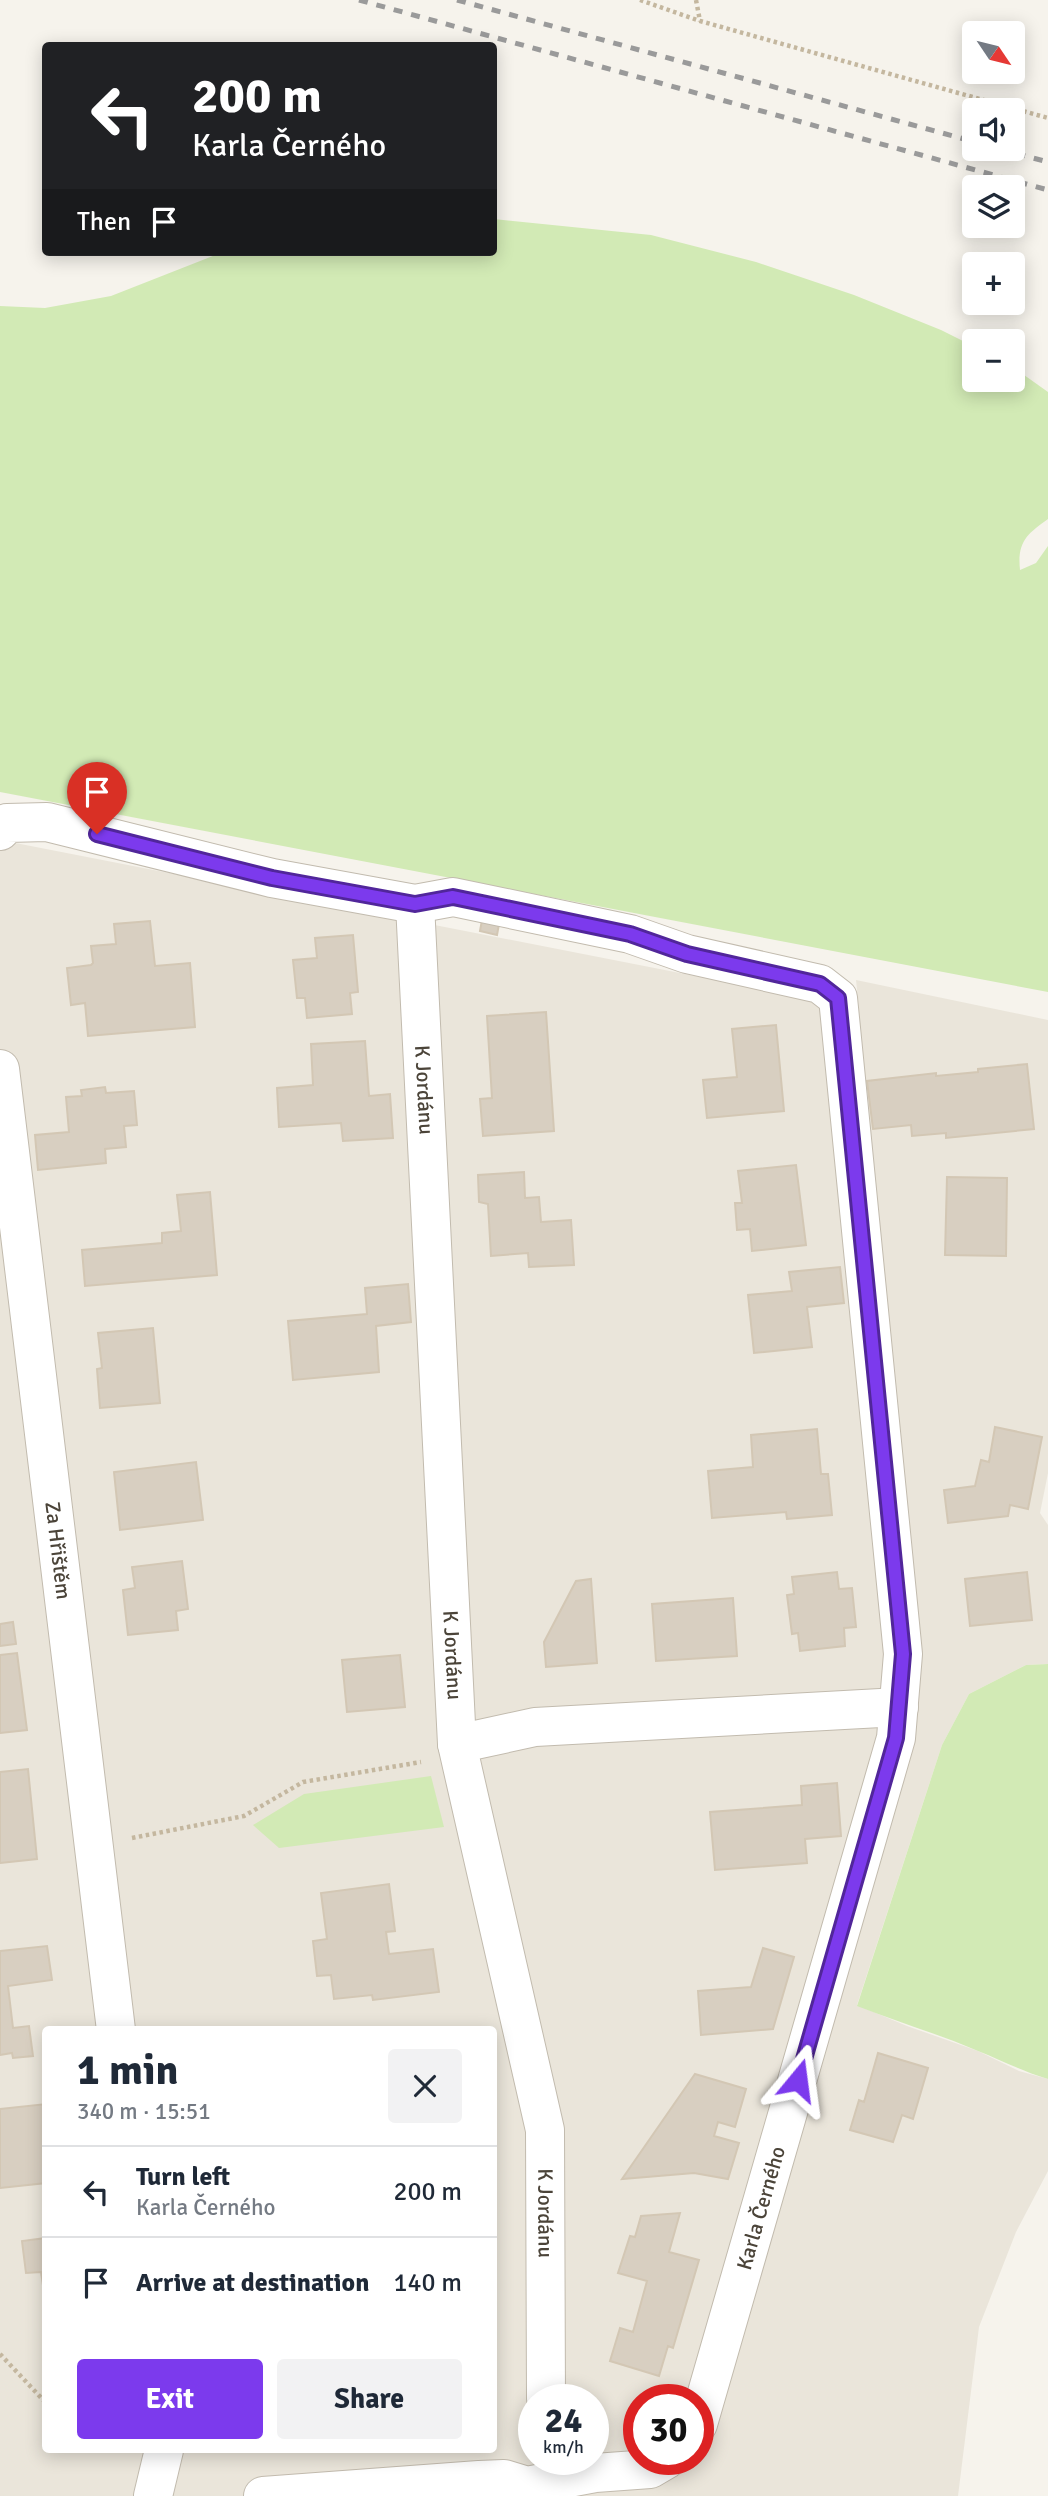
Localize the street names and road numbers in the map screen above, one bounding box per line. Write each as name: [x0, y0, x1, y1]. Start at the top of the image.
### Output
street label: K Jordánu: [409, 1044, 440, 1135]
street label: Za Hřištěm: [39, 1500, 77, 1601]
street label: K Jordánu: [437, 1610, 468, 1701]
street label: Karla Černého: [731, 2143, 791, 2273]
street label: K Jordánu: [532, 2168, 558, 2258]

